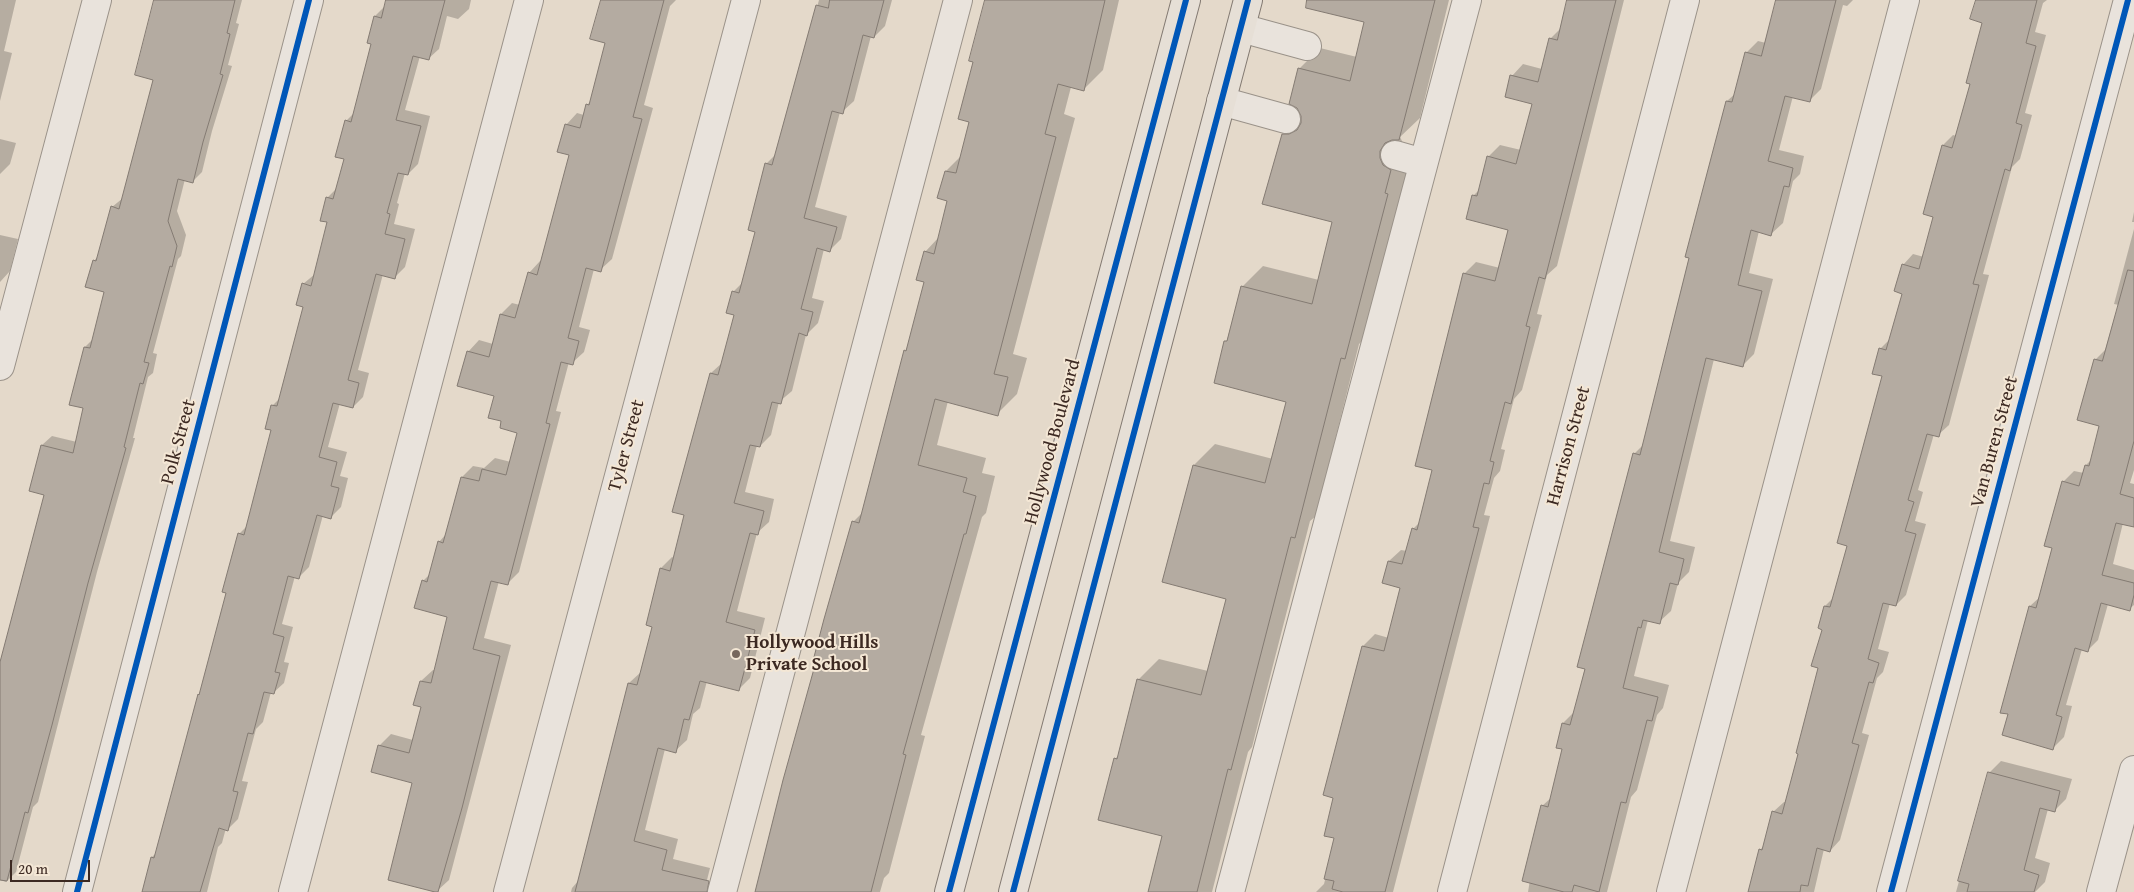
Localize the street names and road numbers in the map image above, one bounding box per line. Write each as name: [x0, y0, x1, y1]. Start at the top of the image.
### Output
street label: Hollywood Boulevard: [1020, 357, 1086, 527]
street label: Van Buren Street: [1966, 374, 2024, 510]
street label: Harrison Street: [1542, 384, 1596, 508]
street label: Polk Street: [157, 397, 201, 487]
street label: Tyler Street: [604, 397, 650, 495]

